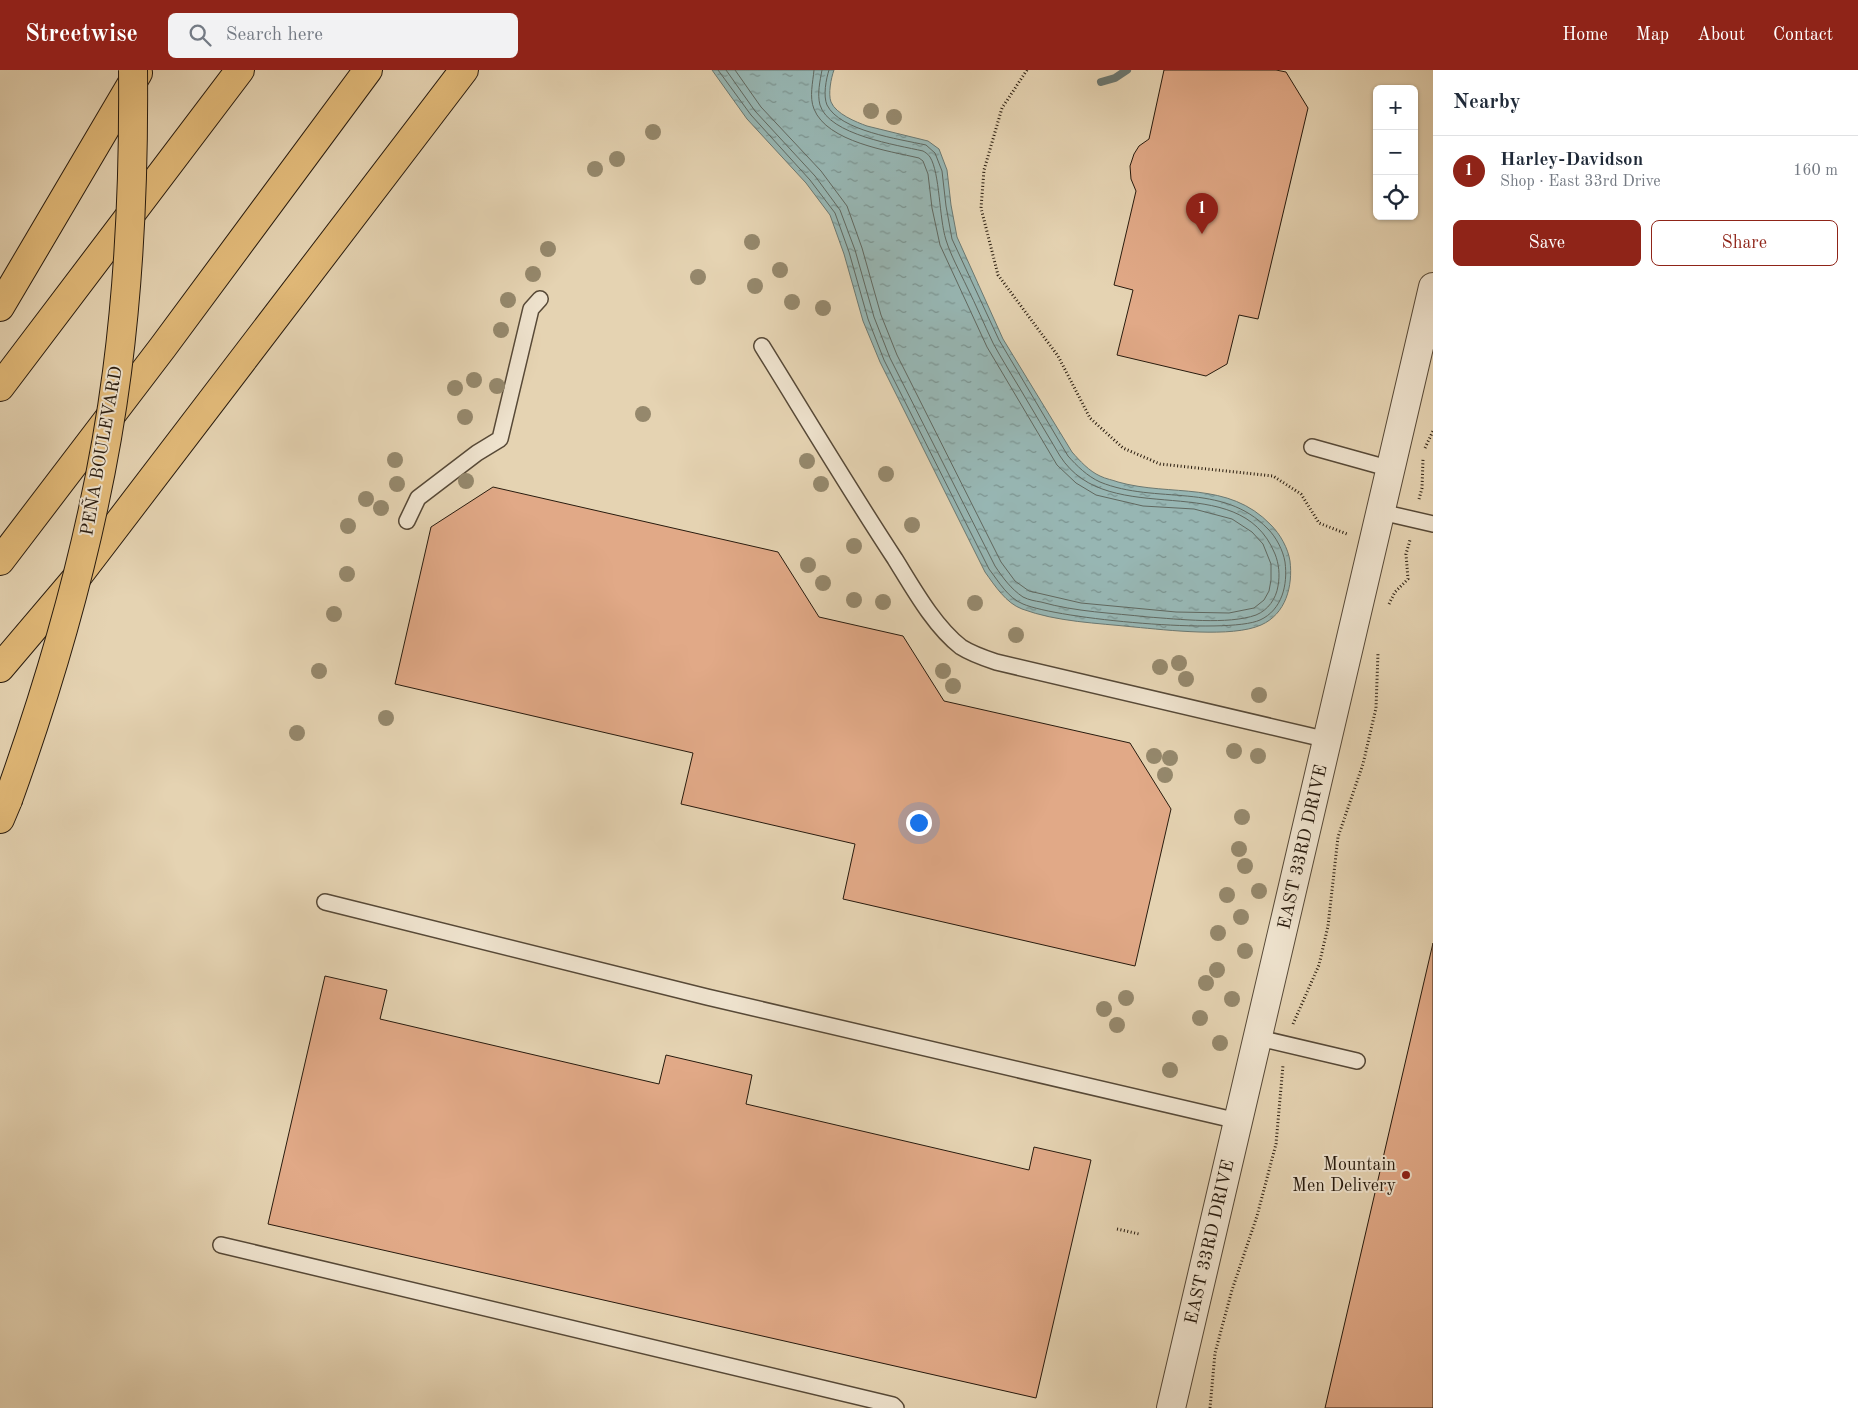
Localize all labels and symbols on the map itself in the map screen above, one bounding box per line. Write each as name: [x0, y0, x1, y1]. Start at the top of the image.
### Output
pin: 1: [1186, 193, 1218, 234]
street label: PEÑA BOULEVARD: [73, 364, 126, 537]
street label: EAST 33RD DRIVE: [1275, 763, 1331, 931]
your location: [906, 810, 932, 836]
place label: Mountain Men Delivery: [1292, 1156, 1396, 1195]
street label: EAST 33RD DRIVE: [1182, 1158, 1238, 1326]
marker: Mountain Men Delivery: [1400, 1169, 1412, 1181]

